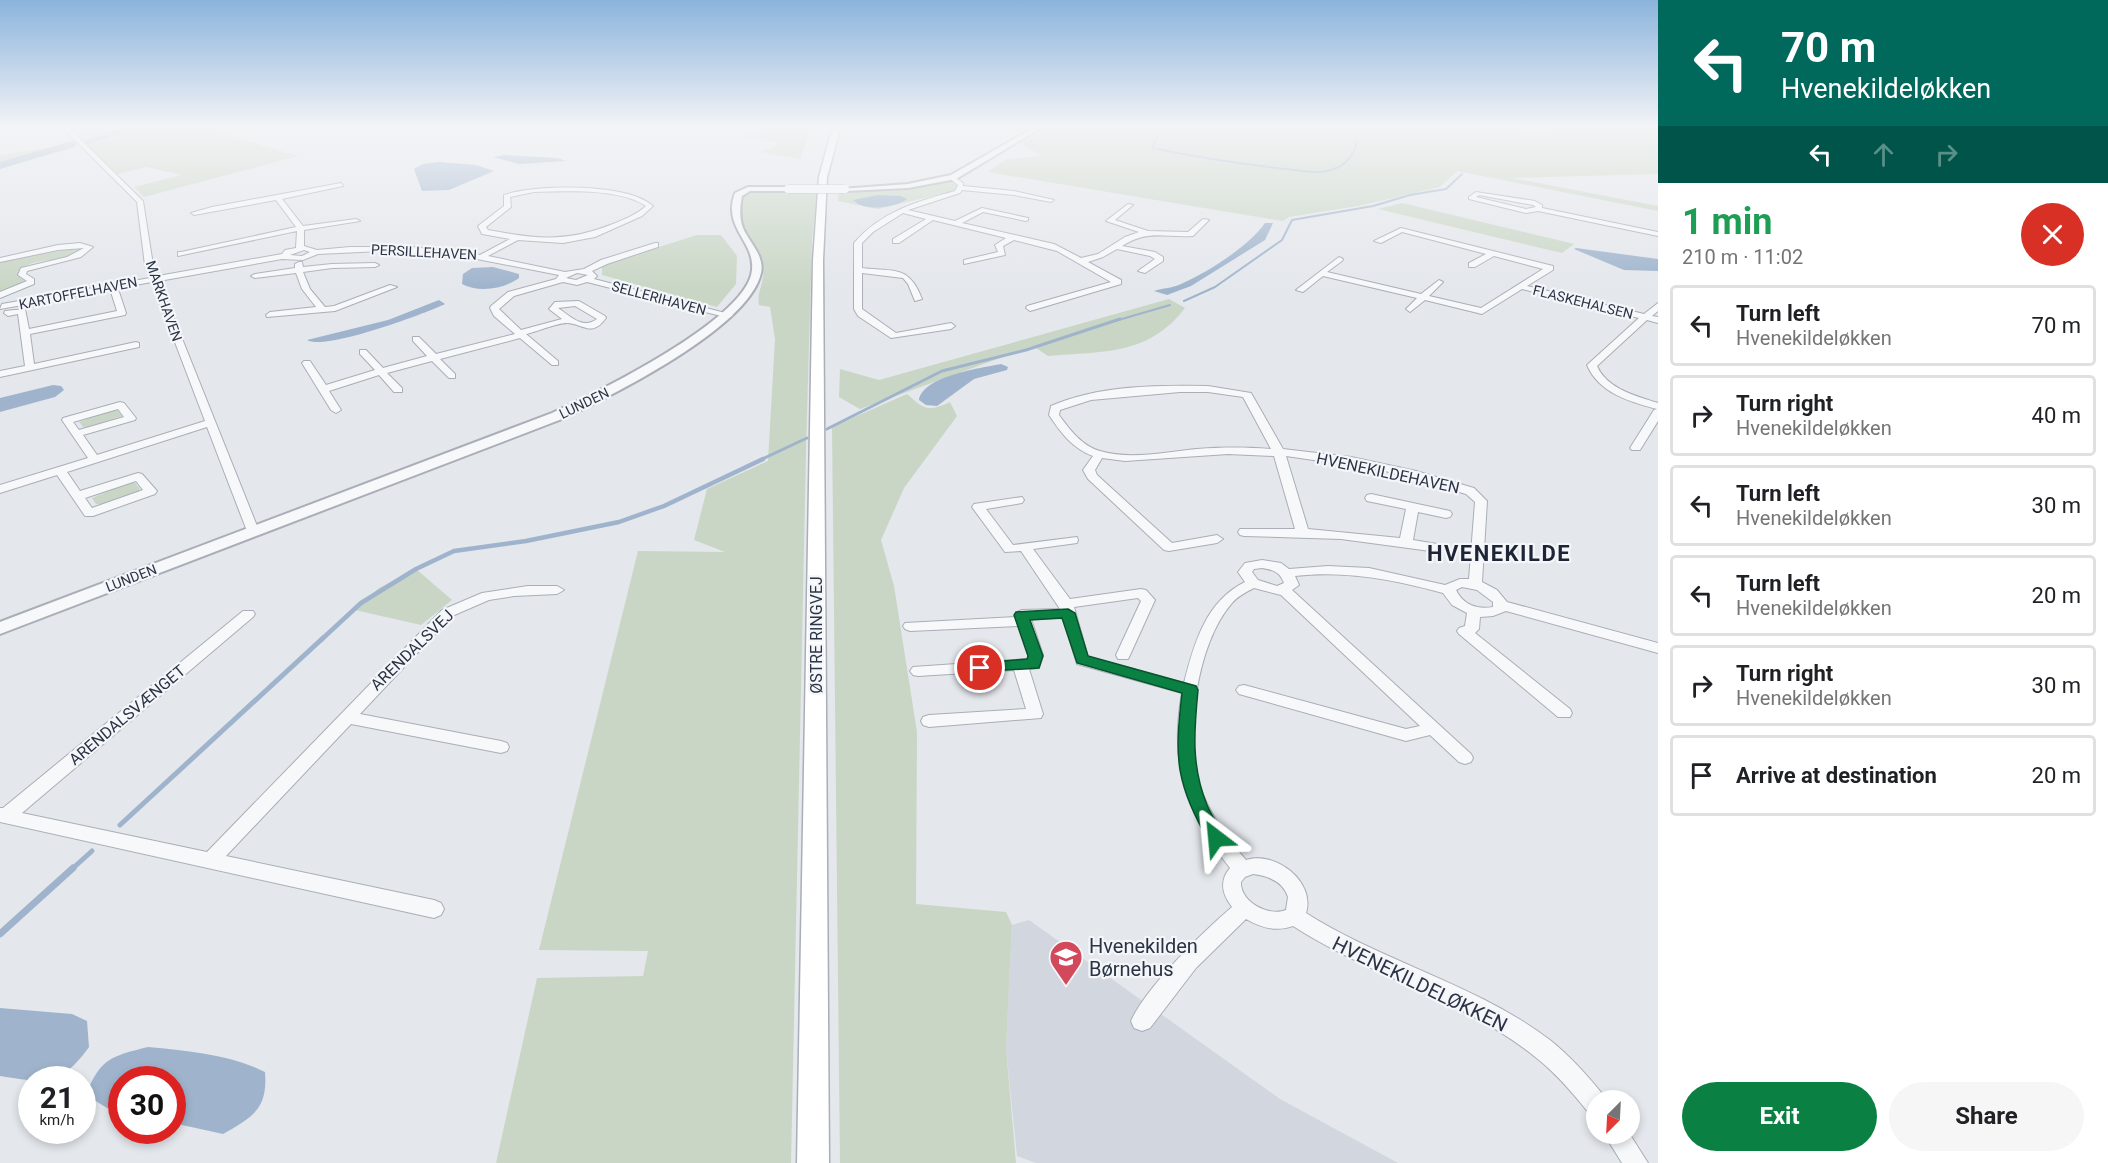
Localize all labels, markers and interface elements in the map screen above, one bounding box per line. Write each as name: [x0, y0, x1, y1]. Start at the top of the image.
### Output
text: 70 m: [1781, 23, 1876, 72]
icon: left: [1682, 24, 1760, 102]
text: Hvenekildeløkken: [1781, 73, 1991, 105]
icon: left: [1804, 138, 1837, 171]
icon: ahead: [1867, 138, 1900, 171]
icon: right: [1930, 138, 1963, 171]
text: 1 min: [1682, 201, 1773, 243]
button: close: [2021, 203, 2084, 266]
street label: PERSILLEHAVEN: [371, 241, 477, 263]
text: 210 m · 11:02: [1682, 245, 1803, 269]
street label: MARKHAVEN: [143, 258, 185, 344]
street label: KARTOFFELHAVEN: [17, 274, 139, 312]
street label: SELLERIHAVEN: [610, 278, 708, 318]
street label: FLASKEHALSEN: [1531, 282, 1635, 322]
text: Turn left: [1736, 301, 1820, 326]
icon: left: [1685, 309, 1718, 342]
text: 70 m: [2032, 313, 2081, 338]
text: Hvenekildeløkken: [1736, 326, 1892, 350]
street label: LUNDEN: [557, 384, 611, 422]
text: Turn right: [1736, 391, 1833, 416]
icon: right: [1685, 399, 1718, 432]
text: 40 m: [2032, 403, 2081, 428]
text: Hvenekildeløkken: [1736, 416, 1892, 440]
street label: HVENEKILDEHAVEN: [1315, 449, 1461, 497]
text: Turn left: [1736, 481, 1820, 506]
icon: left: [1685, 489, 1718, 522]
text: 30 m: [2032, 493, 2081, 518]
text: Hvenekildeløkken: [1736, 506, 1892, 530]
district label: HVENEKILDE: [1427, 541, 1571, 566]
street label: LUNDEN: [103, 561, 159, 595]
text: Turn left: [1736, 571, 1820, 596]
street label: ØSTRE RINGVEJ: [807, 576, 826, 694]
icon: left: [1685, 579, 1718, 612]
text: 20 m: [2032, 583, 2081, 608]
text: Hvenekildeløkken: [1736, 596, 1892, 620]
street label: ARENDALSVEJ: [367, 606, 457, 694]
pin: [954, 642, 1005, 693]
icon: arrive: [963, 651, 996, 684]
street label: ARENDALSVÆNGET: [65, 661, 189, 769]
text: Turn right: [1736, 661, 1833, 686]
icon: right: [1685, 669, 1718, 702]
text: 30 m: [2032, 673, 2081, 698]
text: Hvenekildeløkken: [1736, 686, 1892, 710]
icon: arrive: [1685, 759, 1718, 792]
text: Arrive at destination: [1736, 763, 1937, 788]
text: 20 m: [2032, 763, 2081, 788]
position arrow: [1184, 806, 1248, 870]
street label: HVENEKILDELØKKEN: [1329, 931, 1511, 1037]
place label: Hvenekilden Børnehus: [1089, 934, 1198, 981]
school or university icon: Hvenekilden Børnehus: [1048, 939, 1084, 986]
speed limit sign: 30: [108, 1066, 186, 1144]
text: 21: [40, 1080, 74, 1115]
button: Exit: [1682, 1082, 1877, 1151]
button: Share: [1889, 1082, 2084, 1151]
north arrow: [1586, 1090, 1640, 1144]
map controls: [1586, 1090, 1640, 1144]
text: km/h: [39, 1111, 75, 1129]

